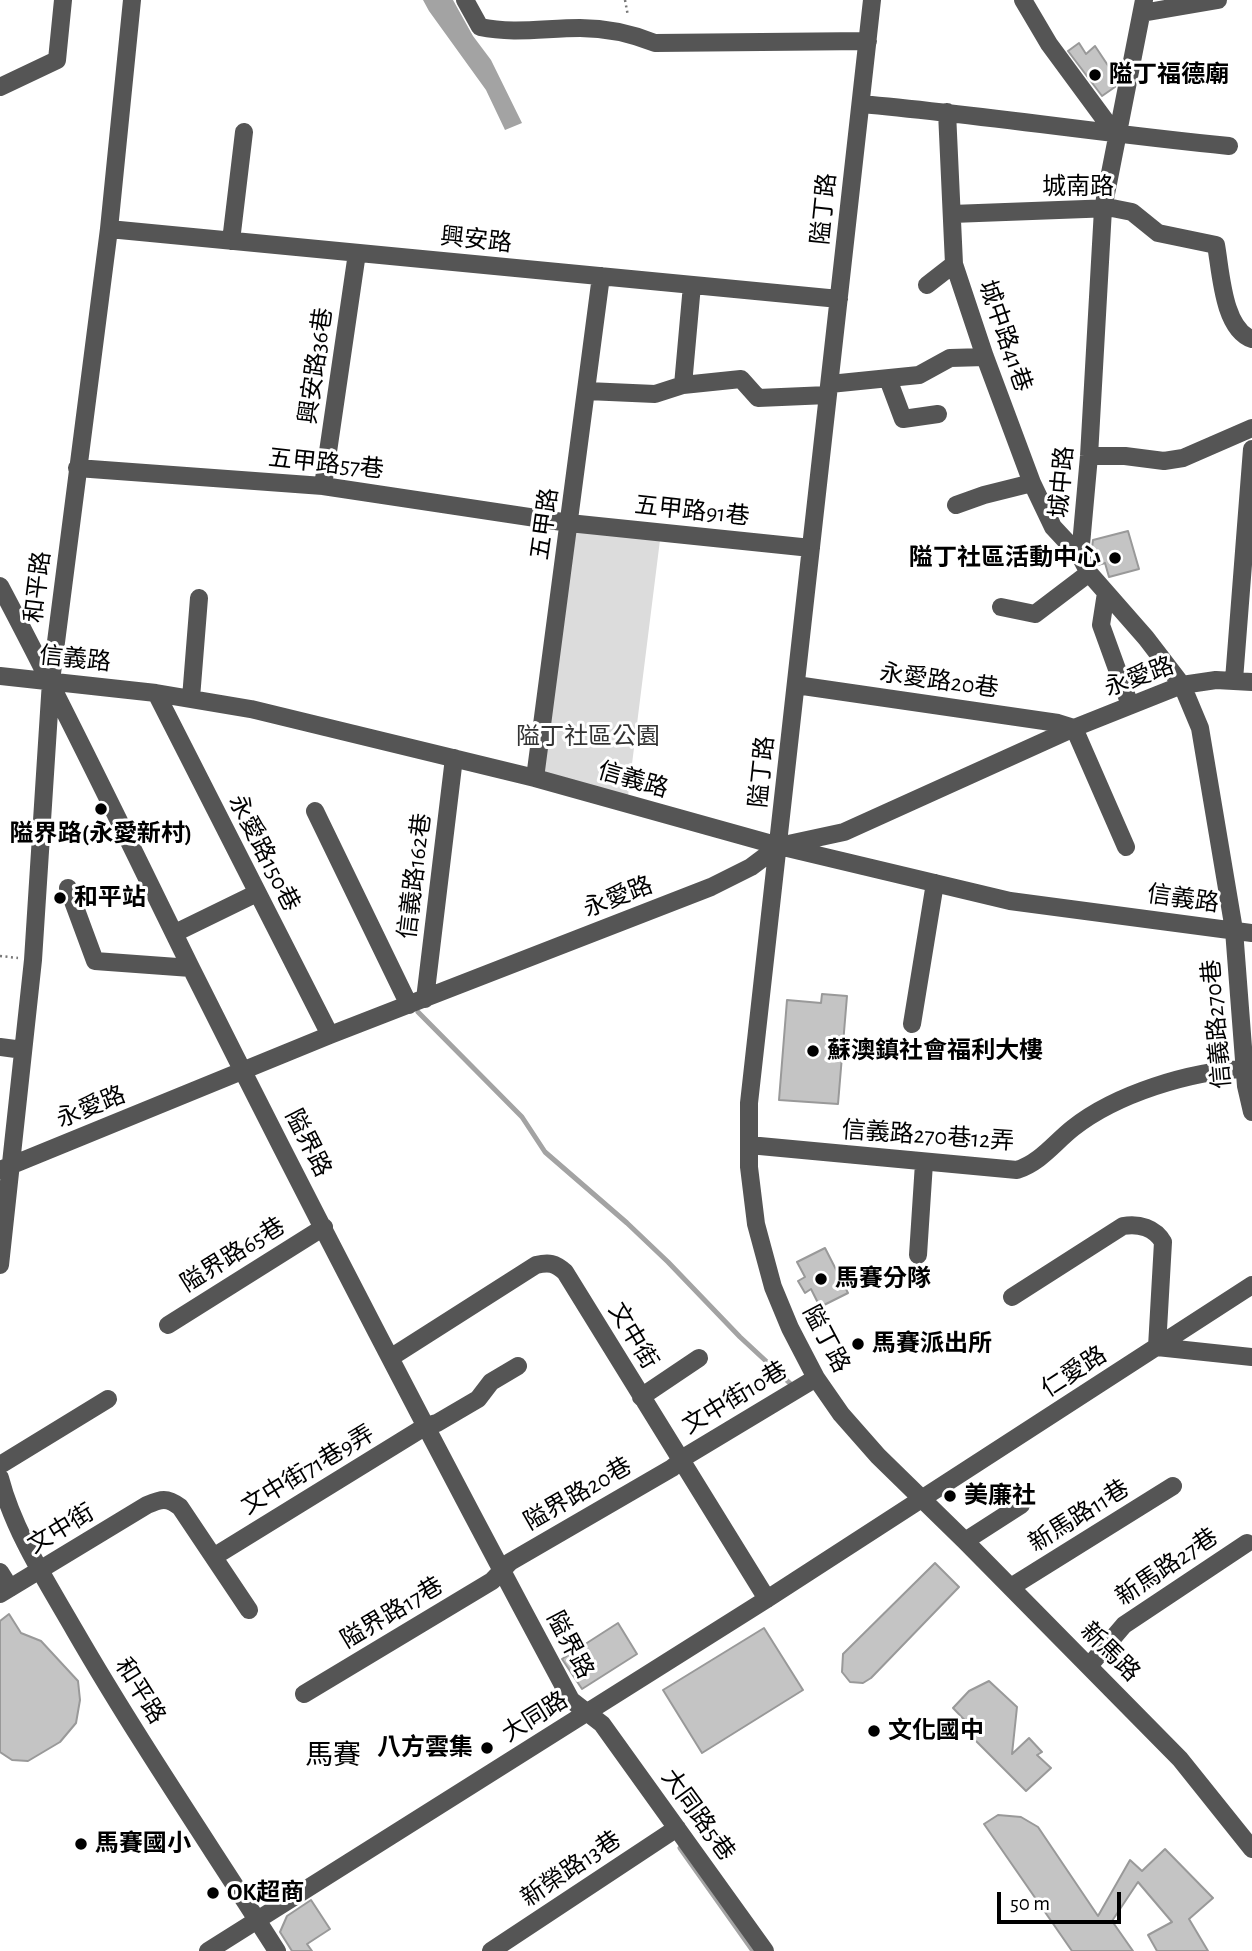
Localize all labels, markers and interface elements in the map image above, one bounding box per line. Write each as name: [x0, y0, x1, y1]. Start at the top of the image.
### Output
place label: 隘丁福德廟: [1109, 61, 1229, 89]
marker: 隘丁福德廟: [1087, 67, 1103, 83]
street label: 隘丁路: [806, 172, 842, 246]
street label: 城南路: [1042, 173, 1114, 201]
street label: 興安路: [439, 222, 513, 258]
street label: 城中路41巷: [973, 277, 1037, 395]
street label: 興安路36巷: [294, 306, 338, 426]
street label: 五甲路57巷: [267, 444, 385, 484]
street label: 城中路: [1045, 445, 1079, 519]
street label: 五甲路: [526, 486, 564, 562]
street label: 五甲路91巷: [633, 491, 751, 531]
place label: 隘丁社區活動中心: [909, 544, 1101, 572]
street label: 和平路: [19, 550, 57, 624]
marker: 隘丁社區活動中心: [1107, 550, 1123, 566]
street label: 信義路: [38, 641, 112, 677]
street label: 永愛路: [1100, 651, 1178, 703]
street label: 永愛路20巷: [878, 658, 1000, 704]
park label: 隘丁社區公園: [516, 723, 660, 751]
street label: 隘丁路: [744, 735, 780, 809]
street label: 信義路: [594, 756, 672, 804]
street label: 永愛路150巷: [222, 790, 306, 916]
marker: 隘界路(永愛新村): [93, 801, 109, 817]
street label: 信義路162巷: [393, 811, 437, 941]
place label: 隘界路(永愛新村): [10, 820, 192, 848]
street label: 永愛路: [579, 871, 657, 923]
street label: 信義路: [1145, 880, 1221, 918]
place label: 和平站: [74, 884, 146, 912]
marker: 和平站: [52, 890, 68, 906]
street label: 信義路270巷: [1197, 958, 1237, 1090]
place label: 蘇澳鎮社會福利大樓: [827, 1037, 1043, 1065]
marker: 蘇澳鎮社會福利大樓: [805, 1043, 821, 1059]
street label: 永愛路: [52, 1080, 130, 1134]
street label: 隘界路: [279, 1104, 337, 1182]
street label: 信義路270巷12弄: [841, 1116, 1015, 1156]
street label: 隘界路65巷: [176, 1212, 290, 1298]
place label: 馬賽分隊: [835, 1265, 931, 1293]
marker: 馬賽分隊: [813, 1271, 829, 1287]
street label: 文中街: [602, 1298, 664, 1374]
street label: 隘丁路: [796, 1300, 856, 1378]
place label: 馬賽派出所: [872, 1330, 992, 1358]
marker: 馬賽派出所: [850, 1336, 866, 1352]
street label: 仁愛路: [1036, 1340, 1112, 1404]
street label: 文中街10巷: [677, 1356, 793, 1440]
street label: 文中街71巷9弄: [236, 1419, 380, 1521]
street label: 隘界路20巷: [519, 1452, 637, 1536]
street label: 新馬路11巷: [1024, 1474, 1134, 1558]
place label: 美廉社: [964, 1482, 1036, 1510]
marker: 美廉社: [942, 1488, 958, 1504]
street label: 文中街: [23, 1498, 99, 1560]
street label: 新馬路27巷: [1110, 1522, 1224, 1612]
street label: 隘界路17巷: [336, 1571, 448, 1655]
street label: 隘界路: [540, 1606, 600, 1684]
street label: 新馬路: [1074, 1616, 1146, 1688]
street label: 和平路: [109, 1653, 171, 1729]
street label: 大同路: [497, 1686, 573, 1748]
place label: 文化國中: [888, 1717, 984, 1745]
marker: 文化國中: [866, 1723, 882, 1739]
place label: 八方雲集: [377, 1734, 473, 1762]
district label: 馬賽: [305, 1739, 361, 1773]
marker: 八方雲集: [479, 1740, 495, 1756]
street label: 大同路5巷: [655, 1764, 741, 1866]
street label: 新榮路13巷: [516, 1825, 626, 1913]
place label: 馬賽國小: [95, 1830, 191, 1858]
marker: 馬賽國小: [73, 1836, 89, 1852]
scale bar: [1000, 1878, 1124, 1922]
place label: OK超商: [227, 1879, 304, 1907]
marker: OK超商: [205, 1885, 221, 1901]
text: 50 m: [1010, 1893, 1050, 1914]

